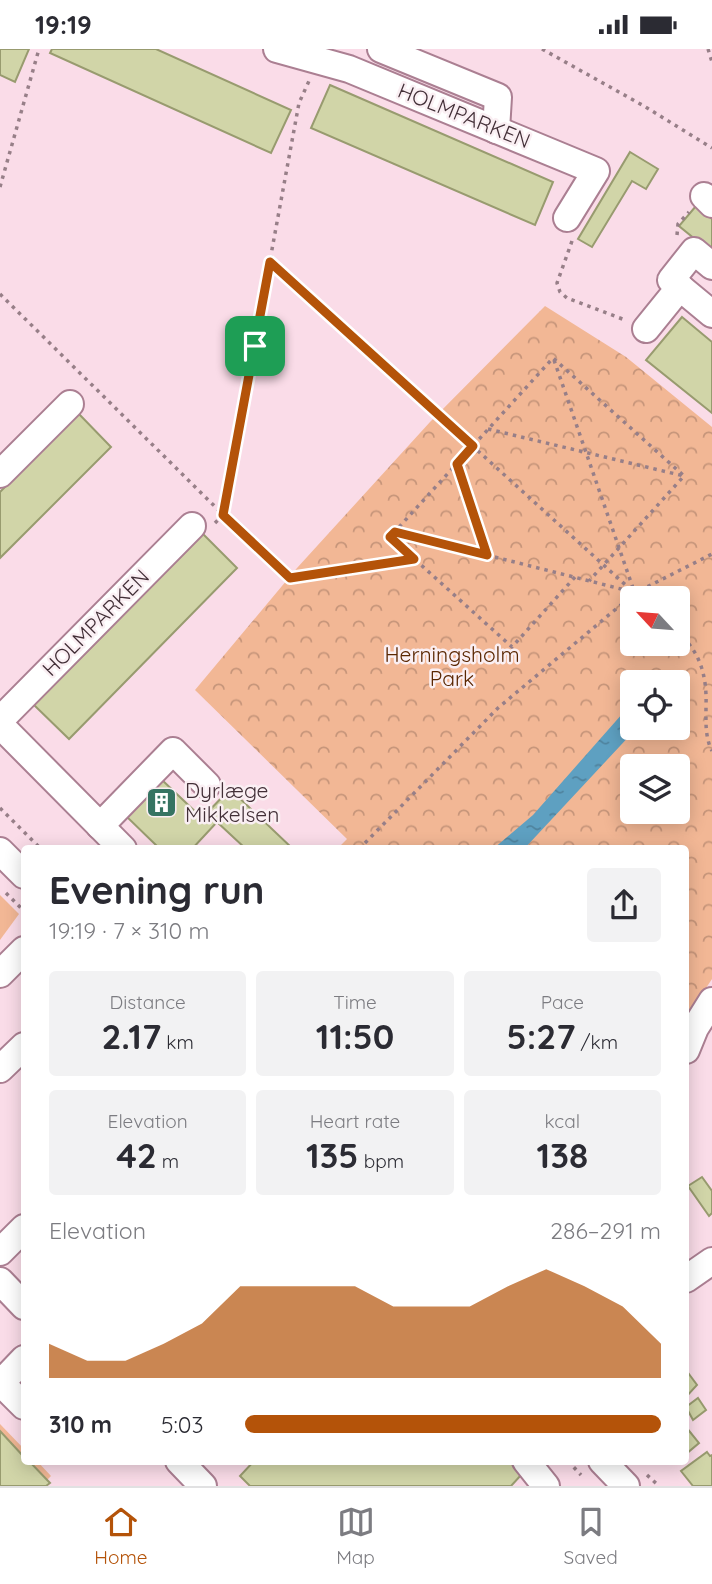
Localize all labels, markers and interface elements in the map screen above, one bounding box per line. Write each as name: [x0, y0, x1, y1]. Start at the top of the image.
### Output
text: 19:19: [35, 8, 92, 41]
street label: HOLMPARKEN: [394, 77, 534, 153]
pin: [225, 316, 285, 376]
icon: arrive: [236, 327, 274, 365]
street label: HOLMPARKEN: [36, 563, 154, 681]
north arrow: [620, 586, 690, 656]
map controls: [620, 586, 690, 824]
park label: Herningsholm Park: [384, 641, 520, 691]
button: locate: [620, 670, 690, 740]
button: layers: [620, 754, 690, 824]
place label: Dyrlæge Mikkelsen: [185, 777, 279, 827]
building icon: Dyrlæge Mikkelsen: [145, 786, 179, 820]
text: Evening run: [49, 866, 264, 914]
button: share: [587, 868, 661, 942]
text: 19:19 · 7 × 310 m: [49, 916, 210, 945]
text: Distance: [110, 990, 186, 1014]
text: Time: [333, 990, 377, 1014]
text: Pace: [541, 990, 584, 1014]
text: 2.17: [101, 1014, 161, 1058]
text: 11:50: [316, 1014, 394, 1058]
text: 5:27: [507, 1014, 575, 1058]
text: km: [161, 1030, 194, 1054]
text: /km: [575, 1030, 618, 1054]
text: Elevation: [108, 1109, 188, 1133]
text: Heart rate: [310, 1109, 400, 1133]
text: kcal: [545, 1109, 580, 1133]
text: 42: [116, 1133, 157, 1177]
text: 135: [306, 1133, 359, 1177]
text: 138: [537, 1133, 588, 1177]
text: m: [157, 1149, 179, 1173]
text: bpm: [359, 1149, 404, 1173]
text: Elevation: [49, 1216, 146, 1245]
text: 286–291 m: [550, 1216, 661, 1245]
text: 310 m: [49, 1410, 112, 1439]
text: 5:03: [161, 1410, 204, 1439]
tab: Home: [94, 1503, 148, 1569]
tab: Map: [336, 1503, 375, 1569]
tab: Saved: [564, 1503, 618, 1569]

